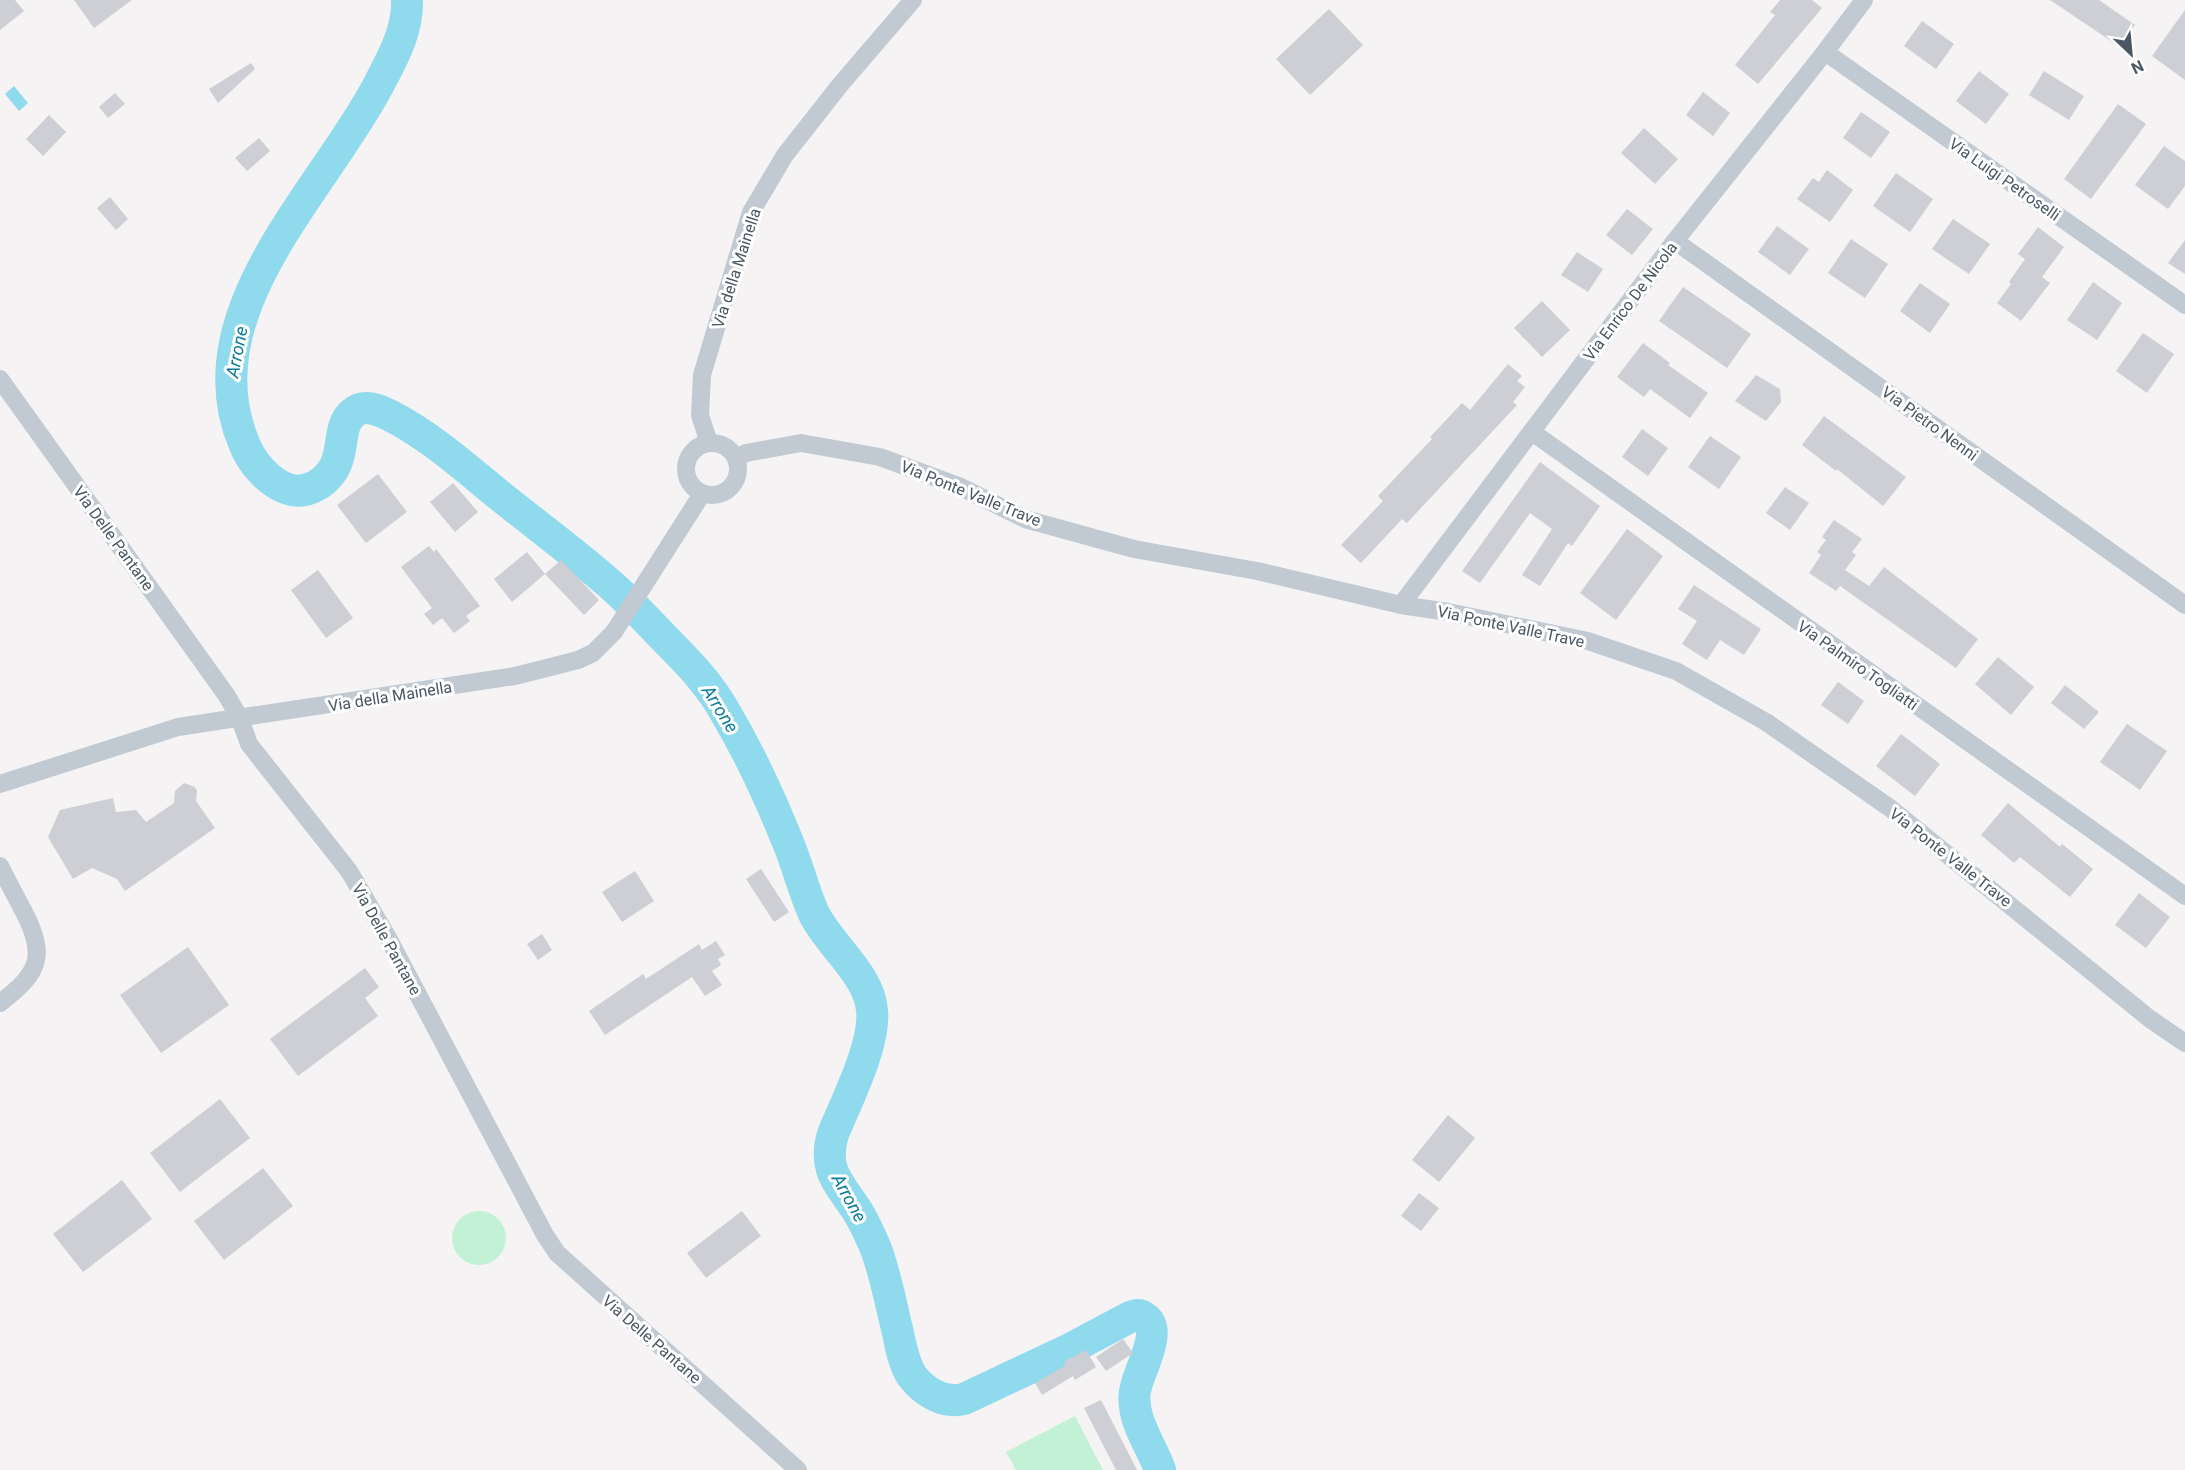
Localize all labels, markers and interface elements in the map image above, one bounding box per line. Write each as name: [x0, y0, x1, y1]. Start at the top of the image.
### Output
north arrow: [2101, 24, 2161, 84]
text: N: [2128, 56, 2147, 78]
street label: Via Luigi Petroselli: [1946, 134, 2064, 225]
street label: Via della Mainella: [708, 206, 765, 331]
street label: Via Enrico De Nicola: [1580, 238, 1681, 364]
water label: Arrone: [221, 324, 252, 380]
street label: Via Pietro Nenni: [1878, 382, 1982, 465]
street label: Via Ponte Valle Trave: [898, 457, 1044, 530]
street label: Via Delle Pantane: [69, 482, 158, 594]
street label: Via Ponte Valle Trave: [1436, 602, 1586, 651]
street label: Via Palmiro Togliatti: [1794, 617, 1922, 714]
street label: Via della Mainella: [327, 677, 453, 716]
water label: Arrone: [697, 680, 743, 736]
street label: Via Ponte Valle Trave: [1886, 804, 2016, 911]
street label: Via Delle Pantane: [348, 880, 425, 998]
water label: Arrone: [827, 1169, 871, 1226]
street label: Via Delle Pantane: [598, 1291, 705, 1387]

